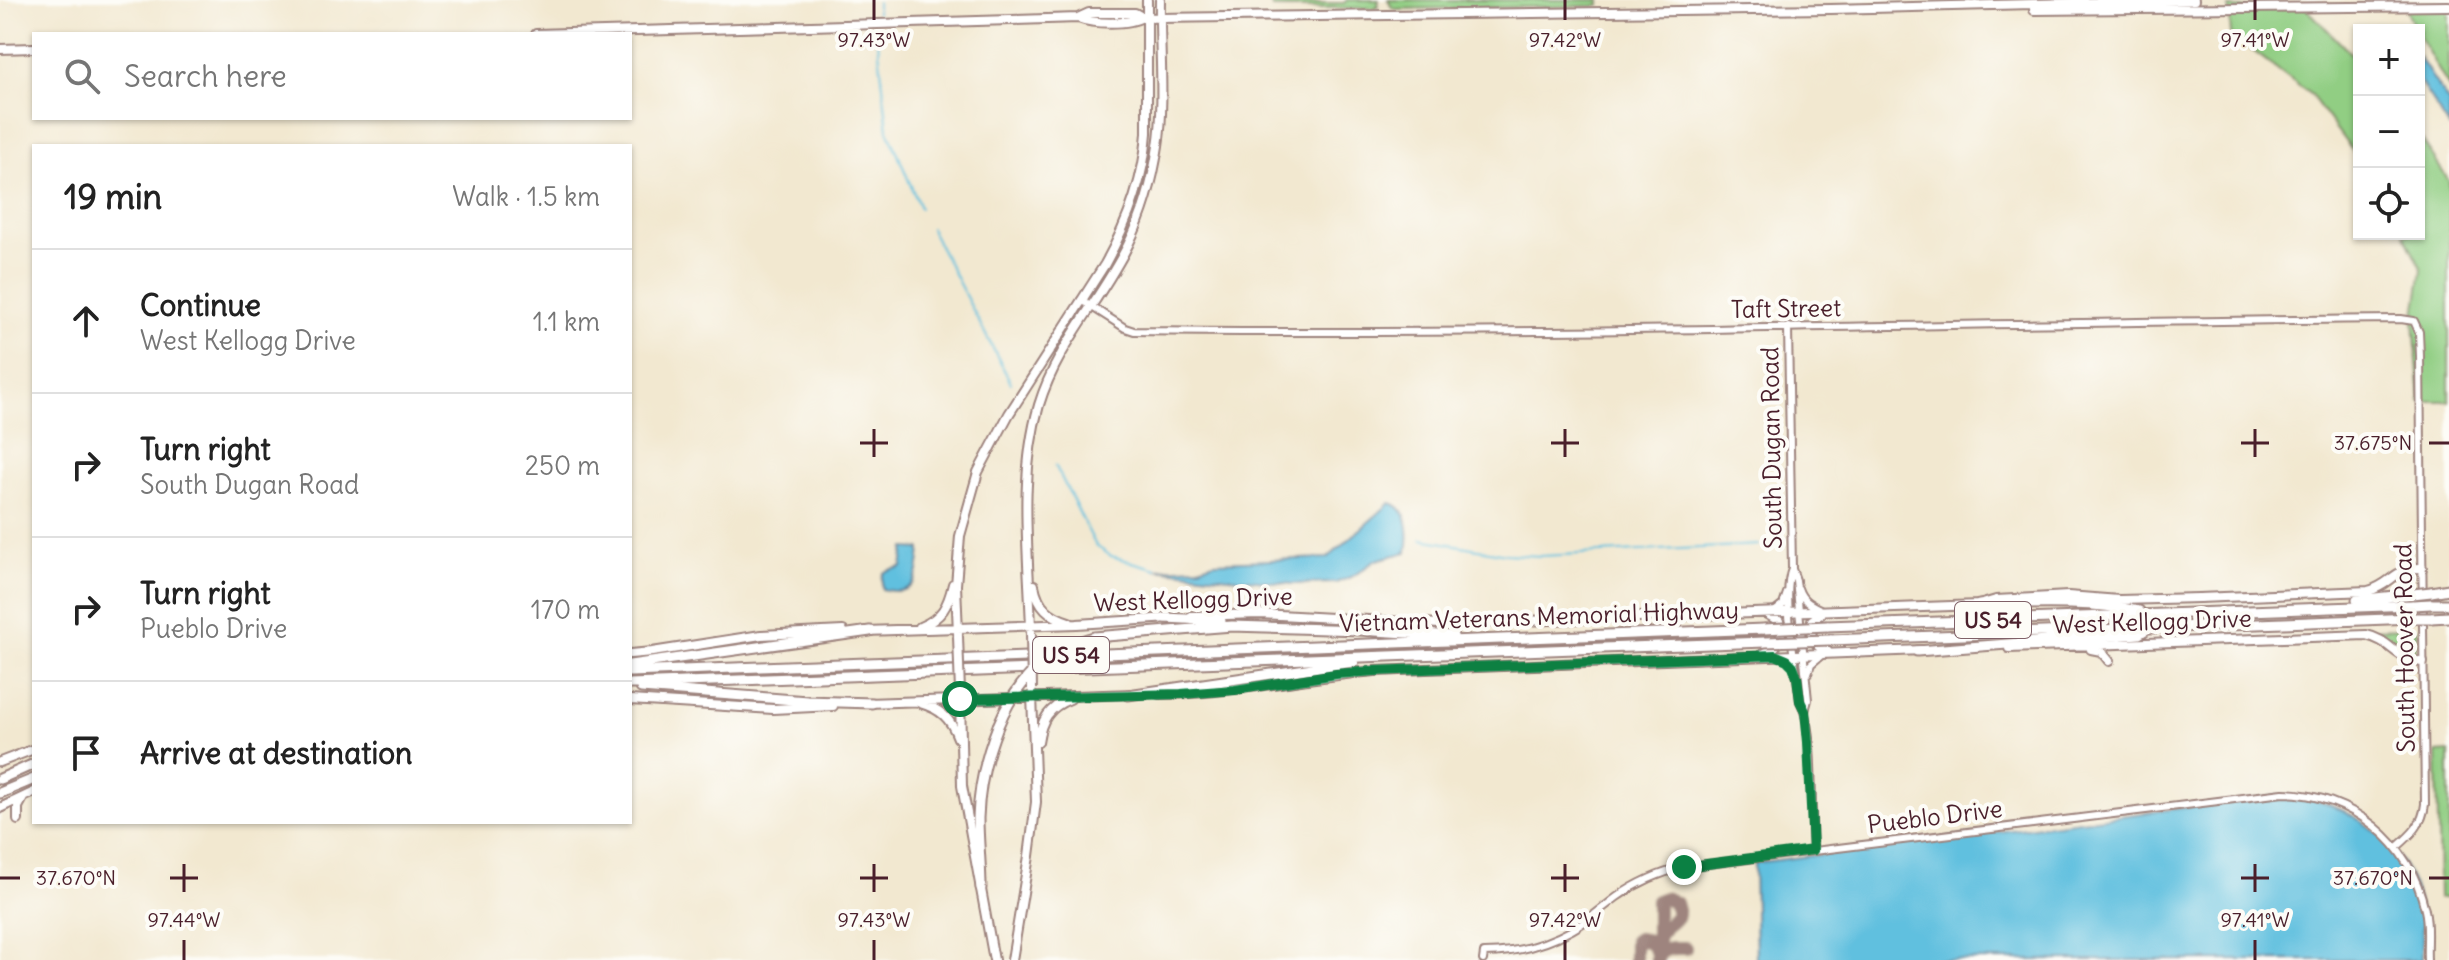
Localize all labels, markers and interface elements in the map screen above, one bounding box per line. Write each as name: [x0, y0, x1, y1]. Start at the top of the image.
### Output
map controls: [2353, 24, 2425, 240]
button: +: [2353, 24, 2425, 96]
text: 97.43°W: [838, 27, 910, 52]
text: 97.42°W: [1529, 27, 1601, 52]
text: 97.41°W: [2220, 27, 2290, 52]
search box: [32, 32, 632, 120]
icon: search: [60, 54, 104, 98]
text: Search here: [124, 57, 287, 95]
button: −: [2353, 96, 2425, 168]
button: locate: [2353, 168, 2425, 240]
text: 19 min: [64, 175, 162, 218]
text: Walk · 1.5 km: [452, 180, 600, 213]
text: Continue: [140, 286, 261, 324]
street label: Taft Street: [1731, 292, 1841, 324]
icon: ahead: [64, 299, 108, 343]
text: 1.1 km: [533, 305, 600, 338]
text: West Kellogg Drive: [140, 324, 356, 357]
street label: South Dugan Road: [1754, 347, 1788, 549]
text: Turn right: [140, 430, 271, 468]
text: 37.675°N: [2334, 430, 2412, 455]
icon: right: [64, 443, 108, 487]
text: 250 m: [525, 449, 600, 482]
text: South Dugan Road: [140, 468, 359, 501]
street label: South Hoover Road: [2387, 543, 2421, 753]
text: Turn right: [140, 574, 271, 612]
street label: West Kellogg Drive: [1093, 581, 1293, 617]
icon: right: [64, 587, 108, 631]
text: 170 m: [531, 593, 600, 626]
street label: Vietnam Veterans Memorial Highway: [1339, 594, 1739, 638]
road number: US 54: [1955, 602, 2031, 638]
street label: West Kellogg Drive: [2052, 603, 2252, 639]
text: Pueblo Drive: [140, 612, 287, 645]
road number: US 54: [1033, 637, 1109, 673]
route start: [942, 681, 978, 717]
icon: arrive: [64, 731, 108, 775]
text: Arrive at destination: [140, 734, 412, 772]
street label: Pueblo Drive: [1866, 793, 2004, 839]
route end: [1666, 849, 1702, 885]
text: 37.670°N: [36, 865, 116, 890]
text: 37.670°N: [2333, 865, 2413, 890]
text: 97.44°W: [147, 907, 221, 932]
text: 97.43°W: [838, 907, 910, 932]
text: 97.42°W: [1529, 907, 1601, 932]
text: 97.41°W: [2220, 907, 2290, 932]

